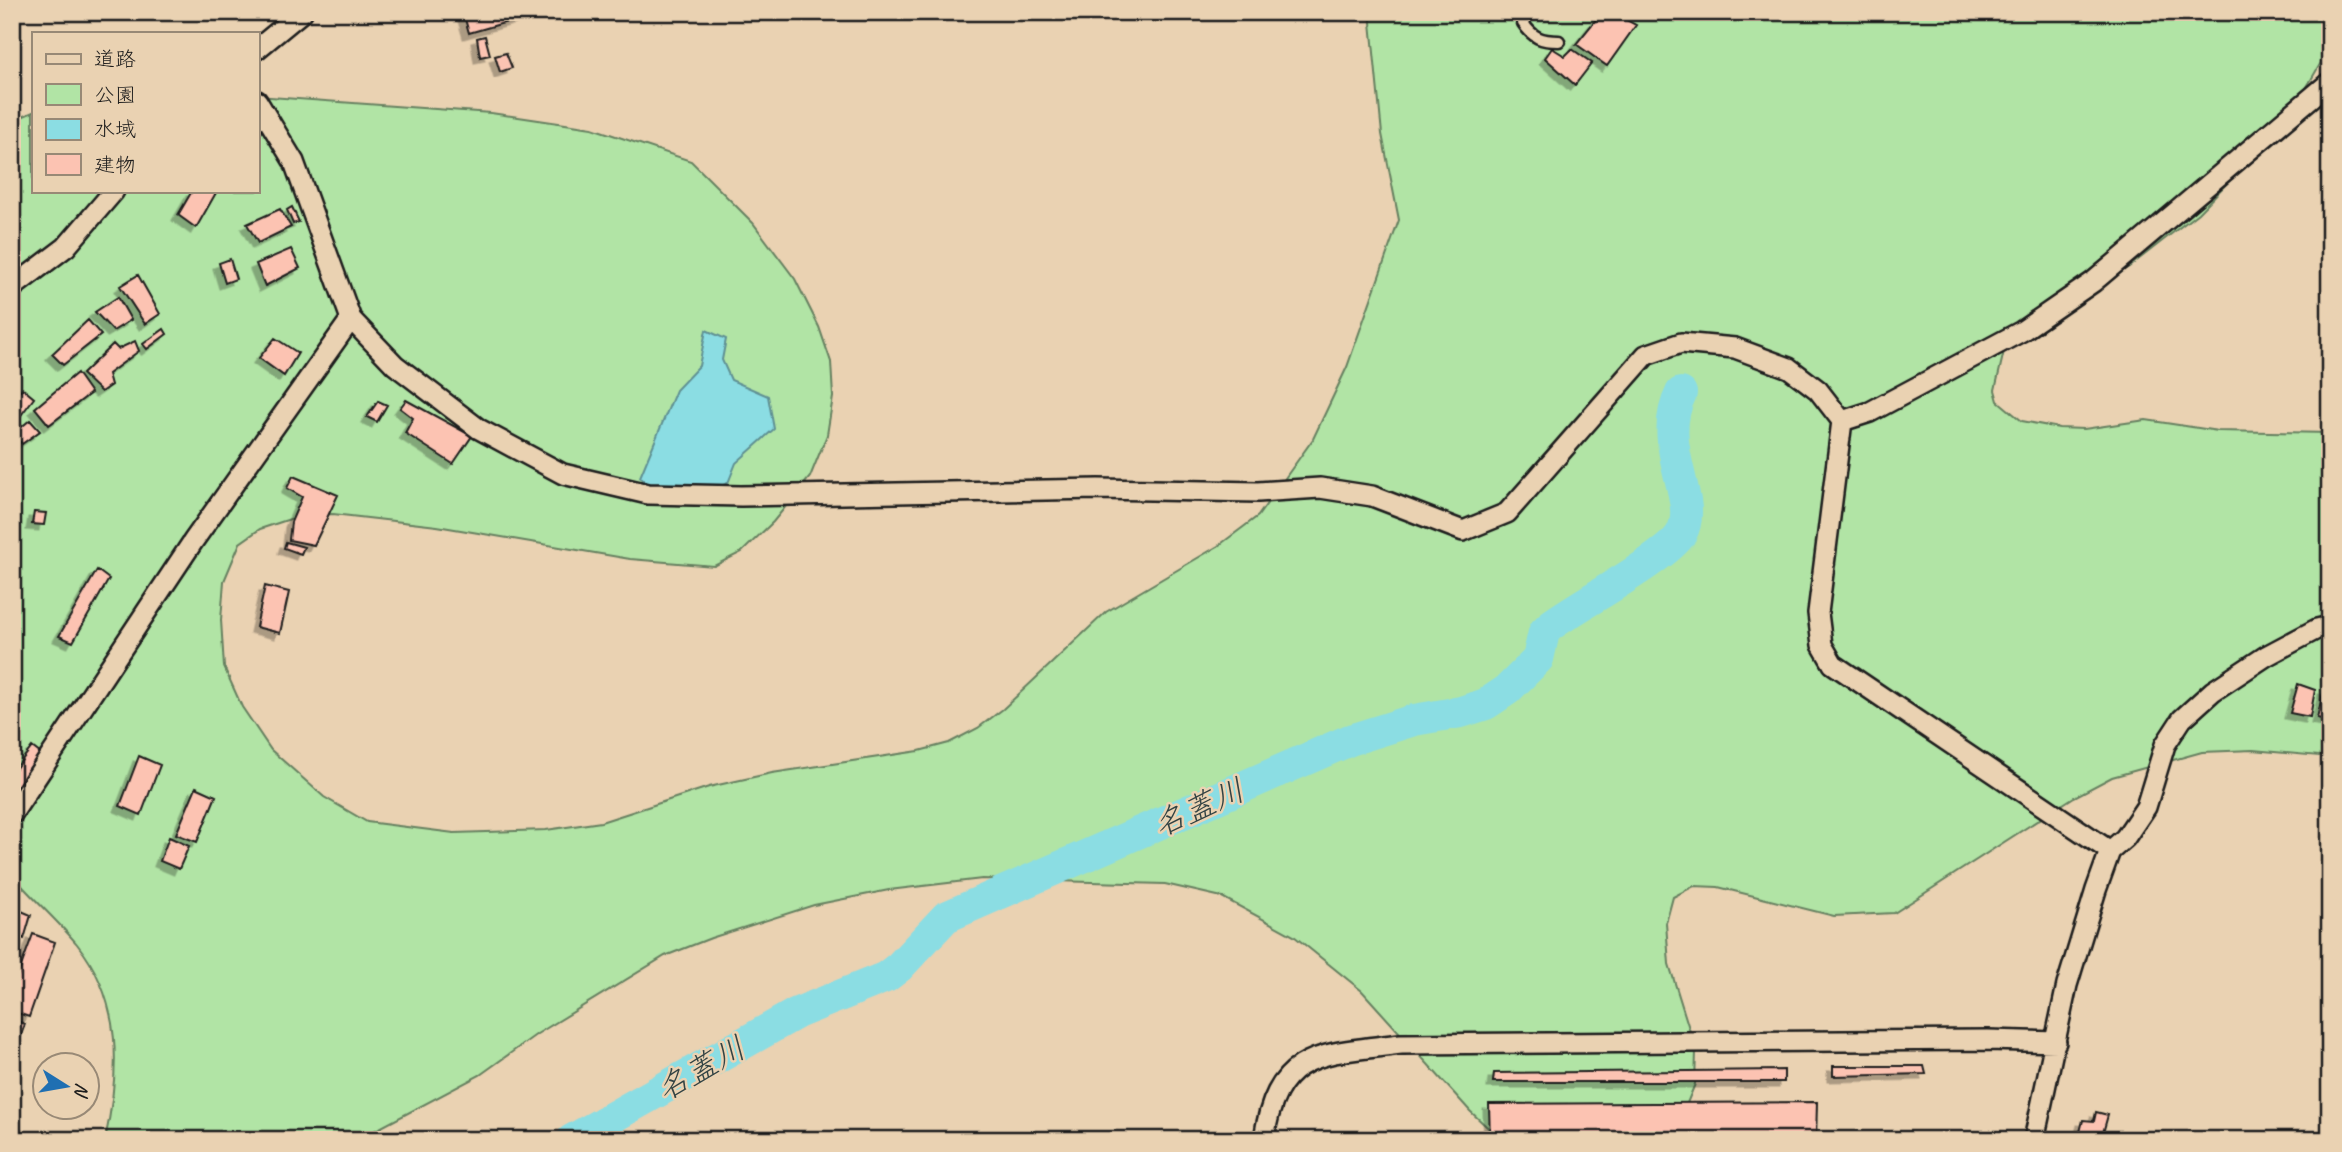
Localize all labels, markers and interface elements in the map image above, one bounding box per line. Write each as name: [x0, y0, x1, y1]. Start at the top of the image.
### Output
legend: [32, 32, 259, 192]
text: 道路: [94, 46, 136, 72]
text: 公園: [94, 82, 136, 108]
text: 水域: [94, 116, 136, 142]
text: 建物: [94, 152, 136, 178]
water label: 名蓋川: [1147, 769, 1251, 846]
water label: 名蓋川: [649, 1027, 753, 1110]
north arrow: [32, 1050, 102, 1120]
text: N: [68, 1081, 95, 1100]

